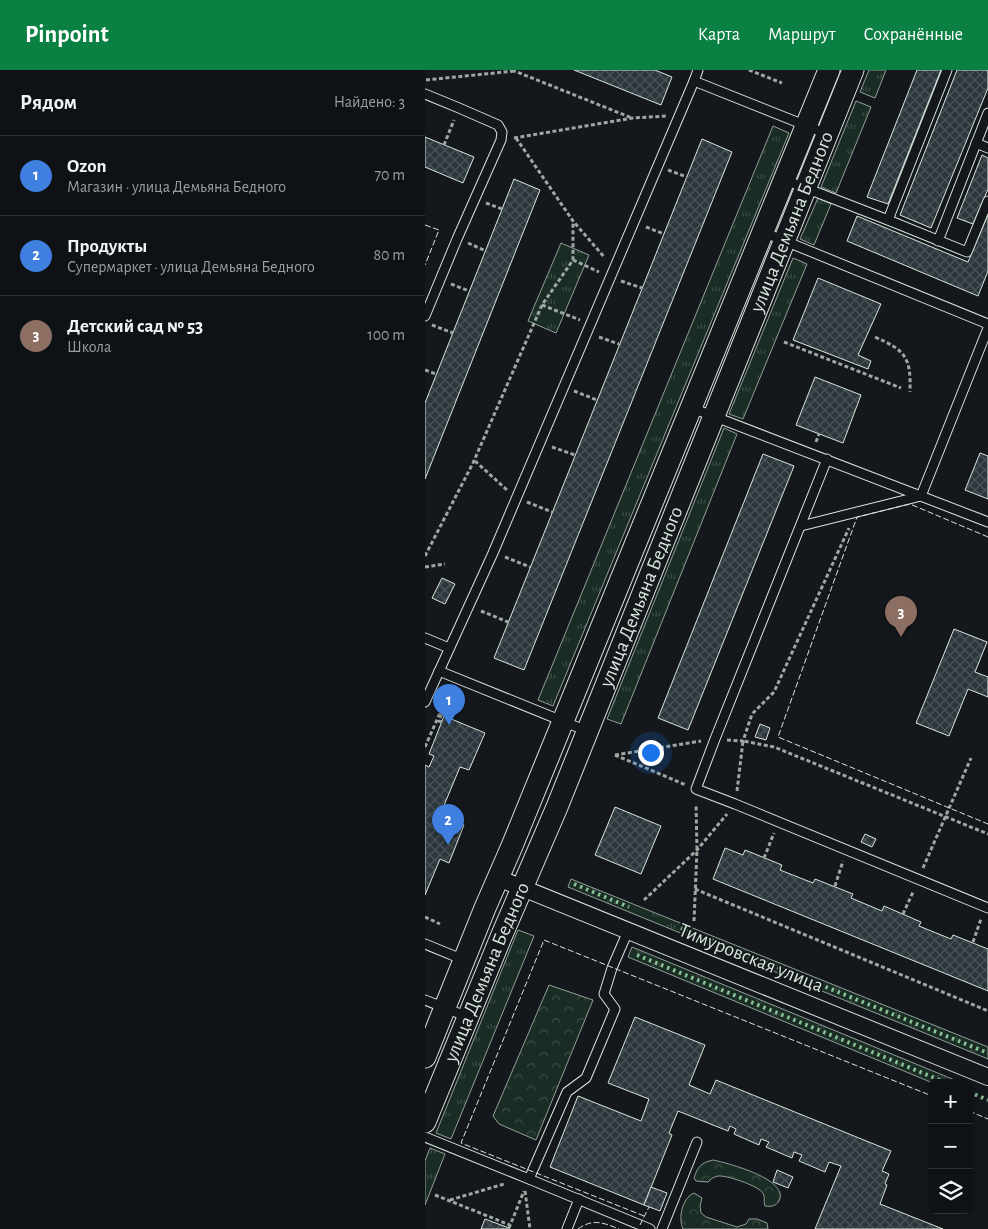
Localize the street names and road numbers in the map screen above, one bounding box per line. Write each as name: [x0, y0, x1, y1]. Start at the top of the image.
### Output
street label: улица Демьяна Бедного: [746, 129, 837, 316]
street label: улица Демьяна Бедного: [596, 504, 687, 691]
street label: улица Демьяна Бедного: [440, 879, 533, 1066]
street label: Тимуровская улица: [676, 920, 826, 996]

